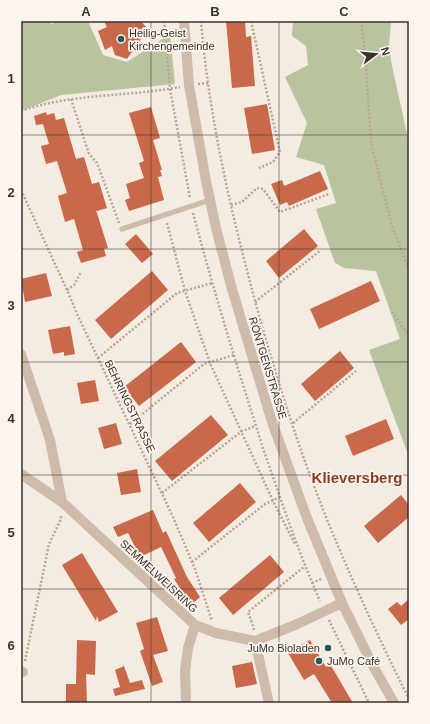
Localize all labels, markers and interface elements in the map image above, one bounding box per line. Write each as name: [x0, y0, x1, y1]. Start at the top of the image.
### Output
text: A: [81, 4, 91, 19]
text: B: [210, 4, 220, 19]
text: C: [339, 4, 349, 19]
place label: Heilig-Geist Kirchengemeinde: [129, 27, 215, 52]
marker: Heilig-Geist Kirchengemeinde: [116, 34, 126, 44]
north arrow: [356, 34, 396, 74]
text: N: [379, 46, 392, 57]
text: 1: [7, 71, 15, 86]
text: 2: [7, 185, 15, 200]
text: 3: [7, 298, 15, 313]
street label: RÖNTGENSTRASSE: [247, 315, 289, 421]
street label: BEHRINGSTRASSE: [102, 358, 158, 454]
text: 4: [7, 411, 15, 426]
district label: Klieversberg: [312, 469, 402, 486]
text: 5: [7, 525, 15, 540]
street label: SEMMELWEISRING: [118, 537, 200, 615]
text: 6: [7, 638, 15, 653]
place label: JuMo Bioladen: [247, 642, 320, 654]
marker: JuMo Bioladen: [323, 643, 333, 653]
place label: JuMo Café: [327, 655, 380, 667]
marker: JuMo Café: [314, 656, 324, 666]

